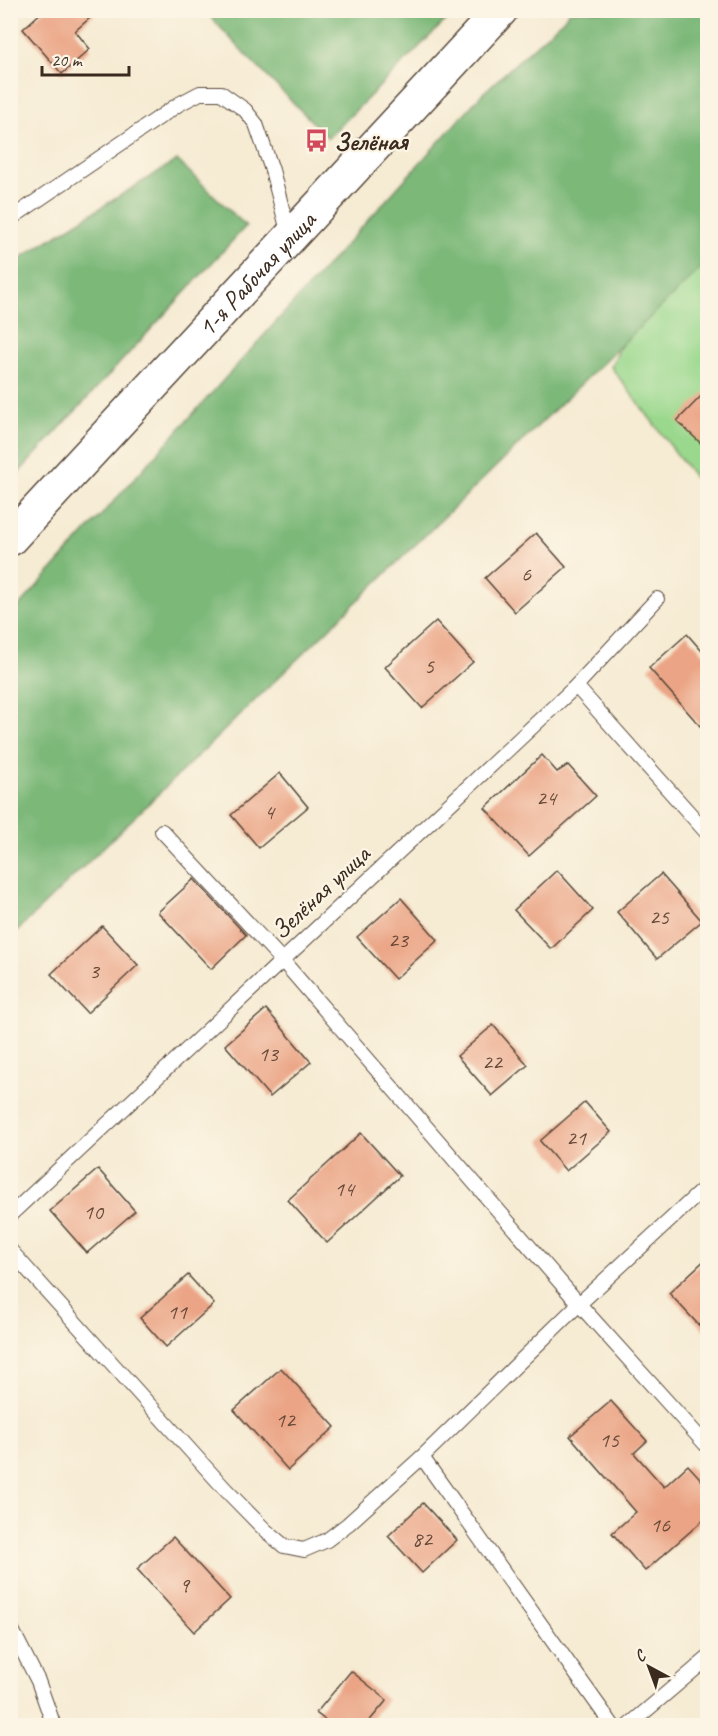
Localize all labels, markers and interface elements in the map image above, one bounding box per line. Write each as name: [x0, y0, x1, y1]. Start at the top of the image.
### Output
scale bar: [42, 39, 129, 77]
text: 20 m: [51, 49, 84, 71]
place label: Зелёная: [334, 125, 409, 158]
bus stop icon: Зелёная: [303, 128, 329, 154]
street label: 1-я Рабочая улица: [190, 203, 324, 344]
house number: 6: [521, 560, 532, 588]
house number: 5: [424, 652, 435, 680]
house number: 24: [536, 784, 558, 812]
house number: 4: [264, 798, 276, 826]
street label: Зелёная улица: [264, 837, 378, 947]
house number: 25: [649, 903, 670, 931]
house number: 23: [388, 926, 410, 954]
house number: 3: [89, 957, 101, 985]
house number: 13: [258, 1040, 280, 1068]
house number: 22: [482, 1048, 504, 1076]
house number: 21: [566, 1124, 587, 1152]
house number: 14: [334, 1175, 356, 1203]
house number: 10: [83, 1198, 105, 1226]
house number: 11: [167, 1298, 188, 1326]
house number: 12: [275, 1406, 297, 1434]
house number: 15: [599, 1426, 620, 1454]
house number: 16: [650, 1511, 671, 1539]
house number: 82: [412, 1525, 434, 1553]
house number: 9: [179, 1571, 191, 1599]
north arrow: [619, 1637, 679, 1697]
text: С: [630, 1645, 651, 1667]

